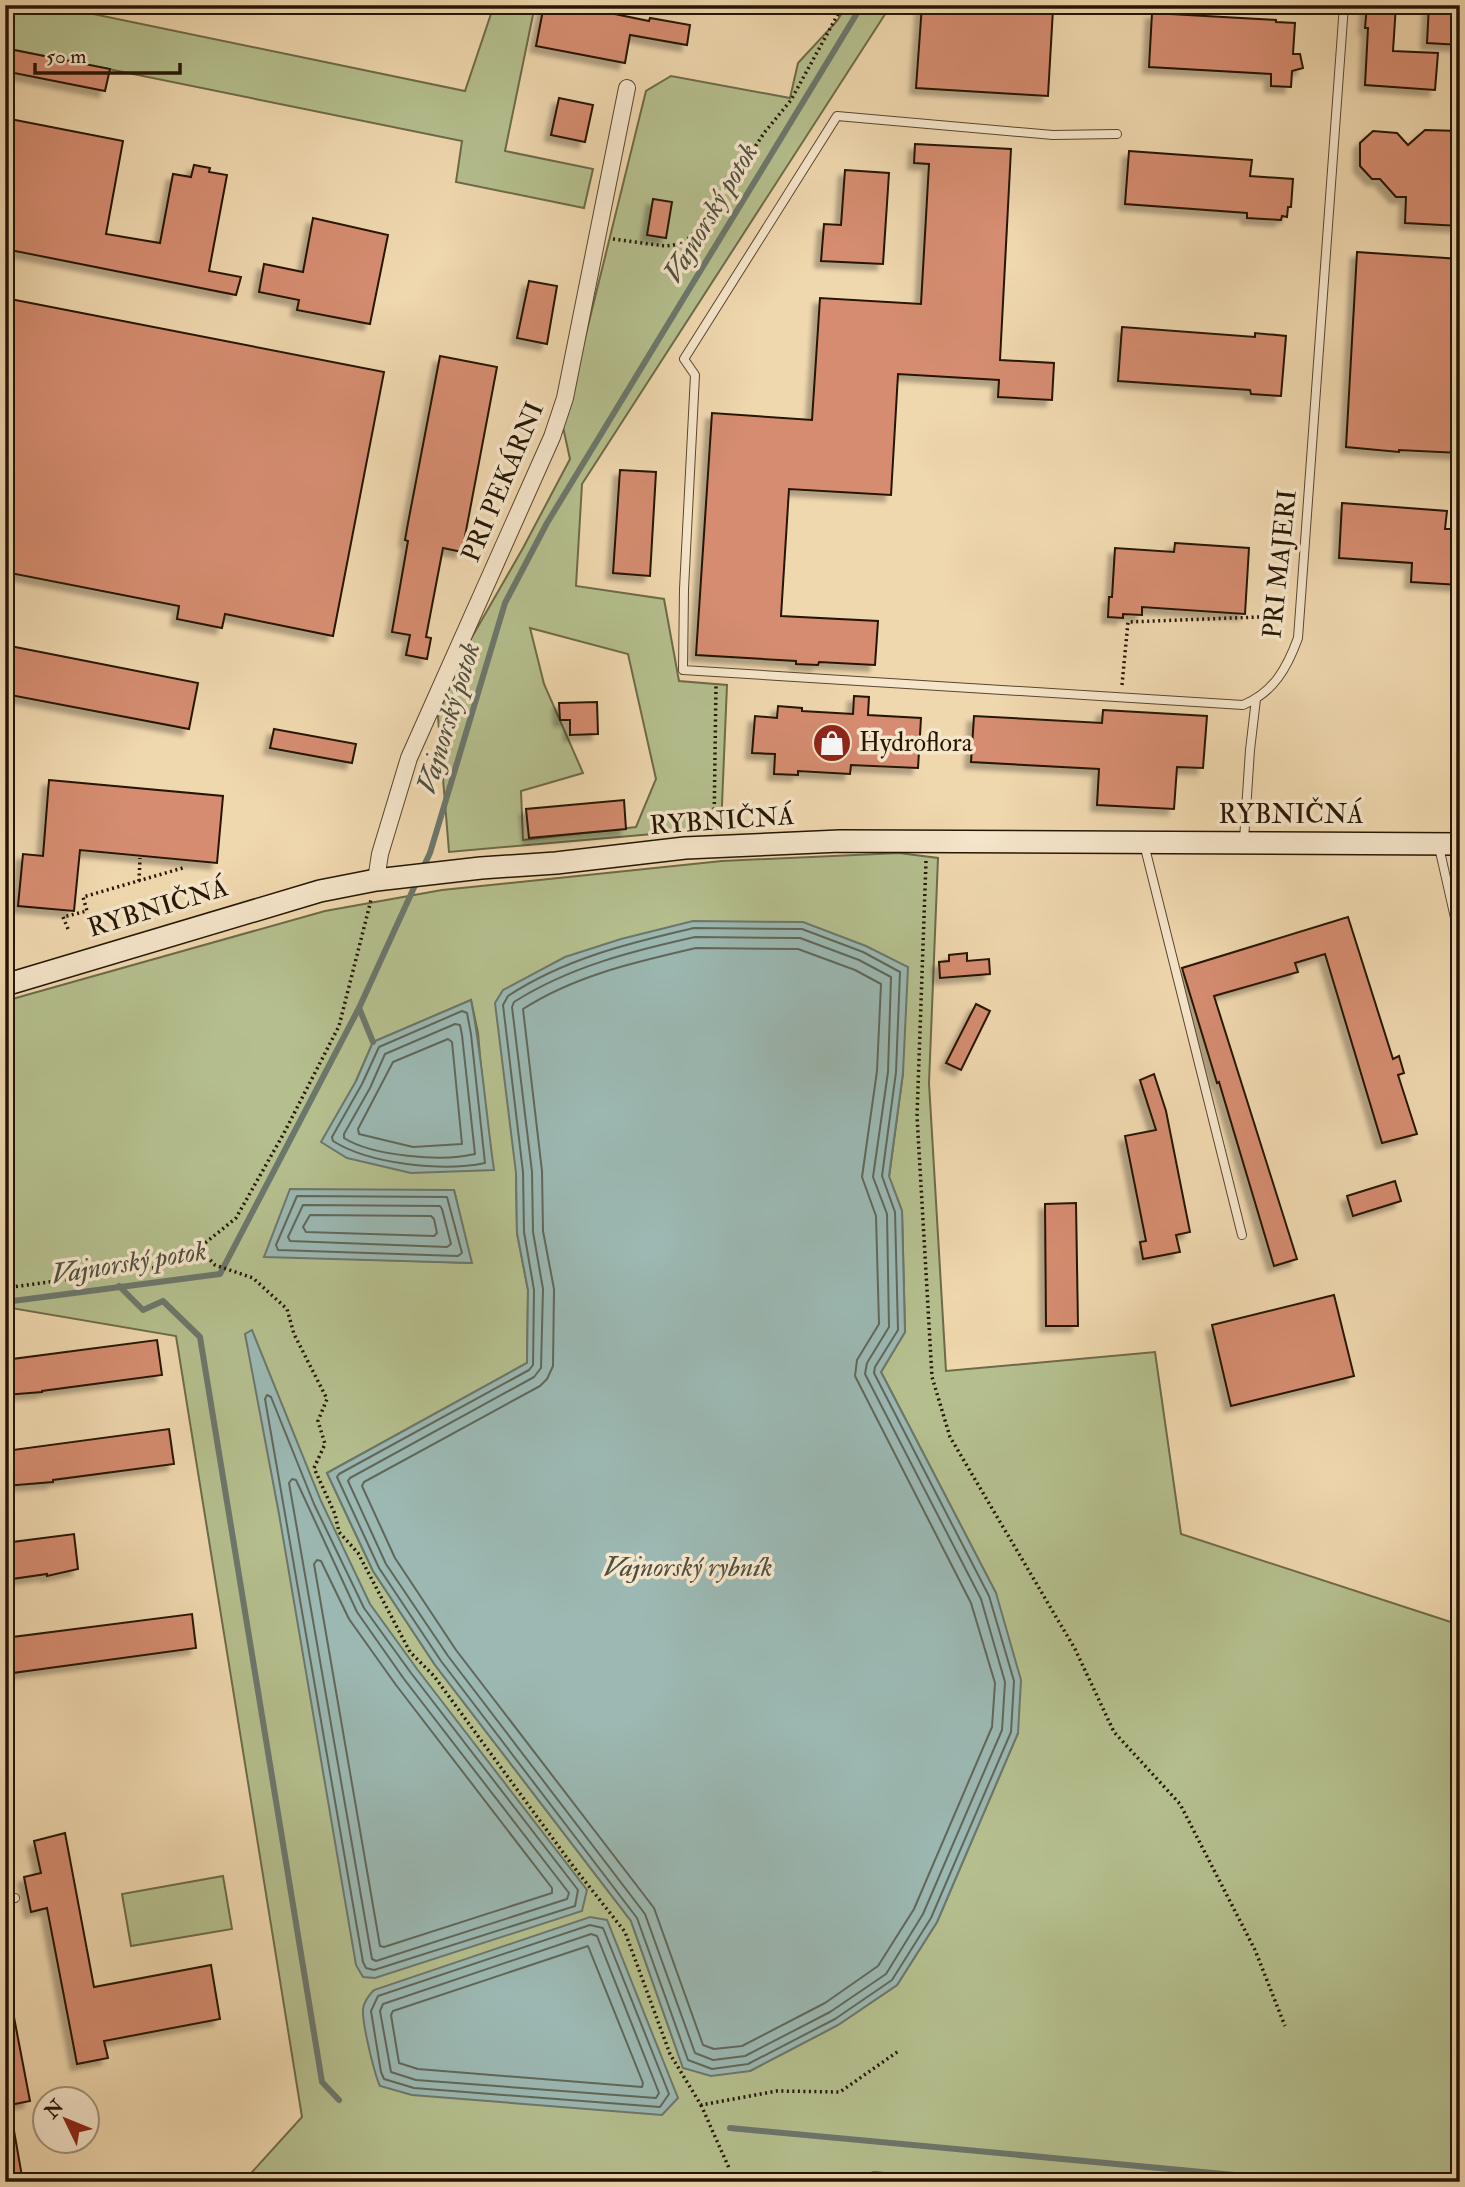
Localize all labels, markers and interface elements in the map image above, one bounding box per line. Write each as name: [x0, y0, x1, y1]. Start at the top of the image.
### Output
scale bar: [35, 32, 180, 76]
text: 50 m: [46, 43, 87, 70]
water label: Vajnorský potok: [656, 137, 766, 289]
street label: PRI PEKÁRNI: [453, 396, 551, 567]
street label: PRI MAJERI: [1256, 488, 1304, 640]
water label: Vajnorský potok: [409, 638, 489, 798]
shop icon: Hydroflora: [811, 722, 853, 764]
place label: Hydroflora: [859, 727, 973, 759]
street label: RYBNIČNÁ: [1219, 796, 1364, 831]
street label: RYBNIČNÁ: [648, 797, 796, 842]
street label: RYBNIČNÁ: [83, 869, 232, 944]
water label: Vajnorský potok: [49, 1233, 209, 1293]
water label: Vajnorský rybník: [604, 1550, 772, 1585]
north arrow: [32, 2086, 102, 2156]
text: N: [39, 2094, 70, 2124]

